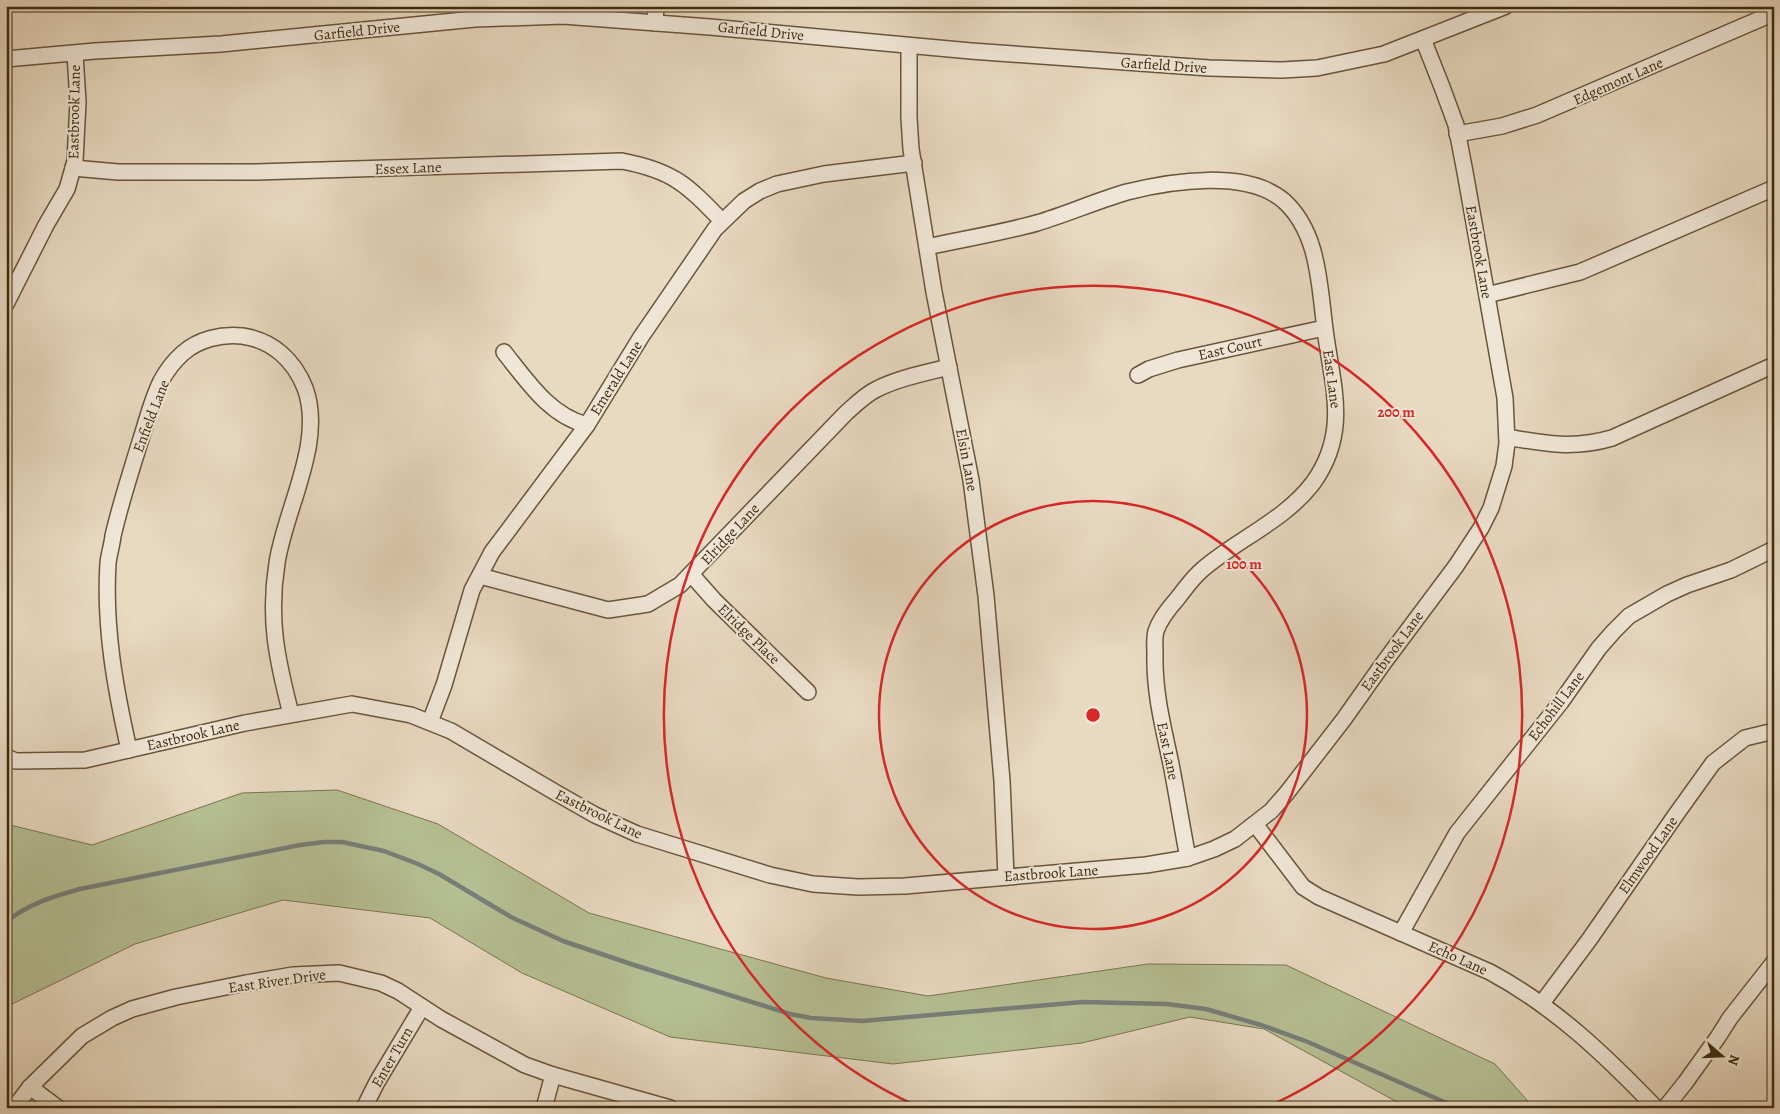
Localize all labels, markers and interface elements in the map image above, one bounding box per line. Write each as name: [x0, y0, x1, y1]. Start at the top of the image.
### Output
street label: Garfield Drive: [313, 17, 401, 45]
street label: Garfield Drive: [717, 17, 805, 45]
street label: Garfield Drive: [1120, 52, 1208, 78]
street label: Edgemont Lane: [1570, 52, 1666, 110]
street label: Eastbrook Lane: [63, 64, 85, 159]
street label: Essex Lane: [374, 157, 442, 179]
street label: Eastbrook Lane: [1461, 204, 1497, 301]
street label: East Court: [1196, 331, 1264, 365]
street label: Emerald Lane: [585, 337, 647, 419]
street label: East Lane: [1318, 348, 1346, 410]
street label: Enfield Lane: [128, 377, 174, 455]
text: 200 m: [1377, 402, 1415, 422]
street label: Elsin Lane: [951, 427, 983, 493]
street label: Elridge Lane: [696, 499, 764, 569]
text: 100 m: [1226, 554, 1262, 574]
street label: Elridge Place: [713, 599, 785, 669]
street label: Eastbrook Lane: [1356, 607, 1428, 695]
street label: Echohill Lane: [1523, 667, 1589, 745]
centre of rings: [1084, 706, 1102, 724]
street label: Eastbrook Lane: [145, 715, 242, 755]
street label: East Lane: [1152, 720, 1184, 782]
street label: Eastbrook Lane: [552, 784, 646, 844]
street label: Elmwood Lane: [1614, 812, 1682, 898]
street label: Eastbrook Lane: [1003, 860, 1099, 886]
street label: Echo Lane: [1425, 936, 1491, 980]
street label: East River Drive: [227, 964, 327, 998]
street label: Enter Turn: [367, 1023, 417, 1091]
north arrow: [1698, 1032, 1748, 1082]
text: N: [1723, 1052, 1744, 1068]

